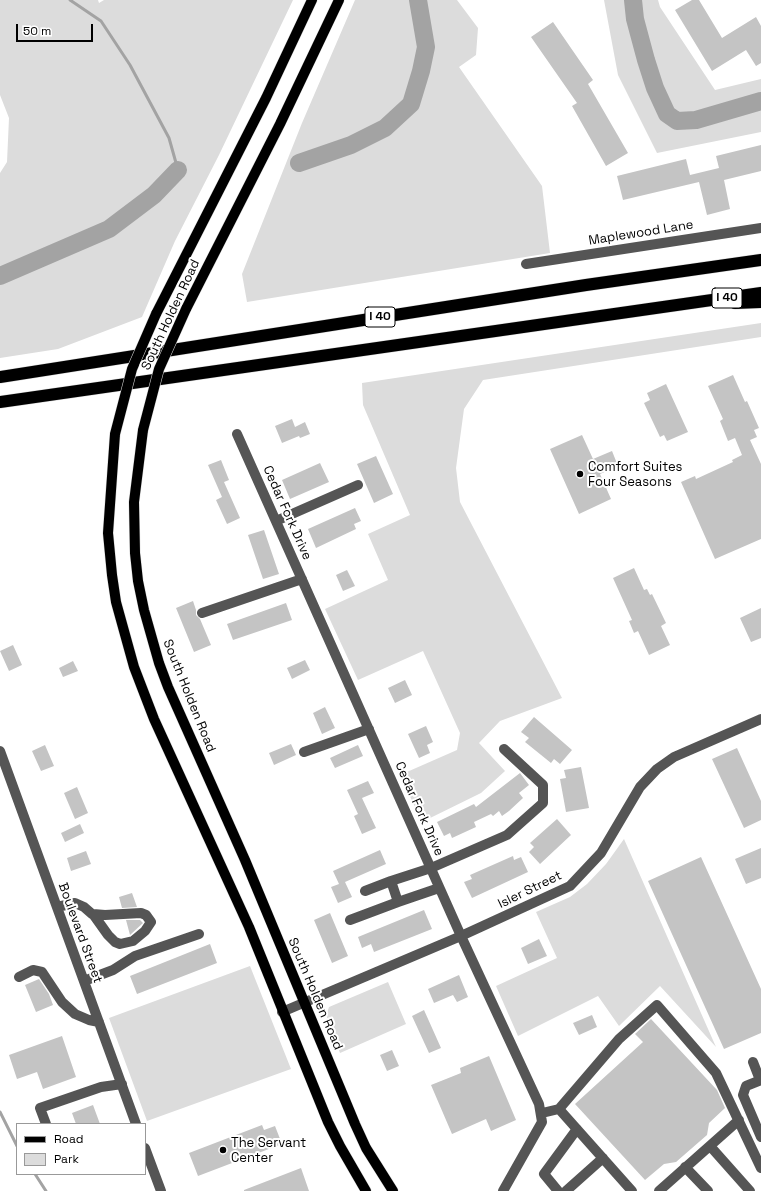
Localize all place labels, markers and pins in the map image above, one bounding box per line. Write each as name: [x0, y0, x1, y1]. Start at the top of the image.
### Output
place label: Comfort Suites Four Seasons: [588, 459, 682, 490]
marker: Comfort Suites Four Seasons: [575, 469, 585, 479]
place label: The Servant Center: [231, 1135, 306, 1166]
marker: The Servant Center: [218, 1145, 228, 1155]

